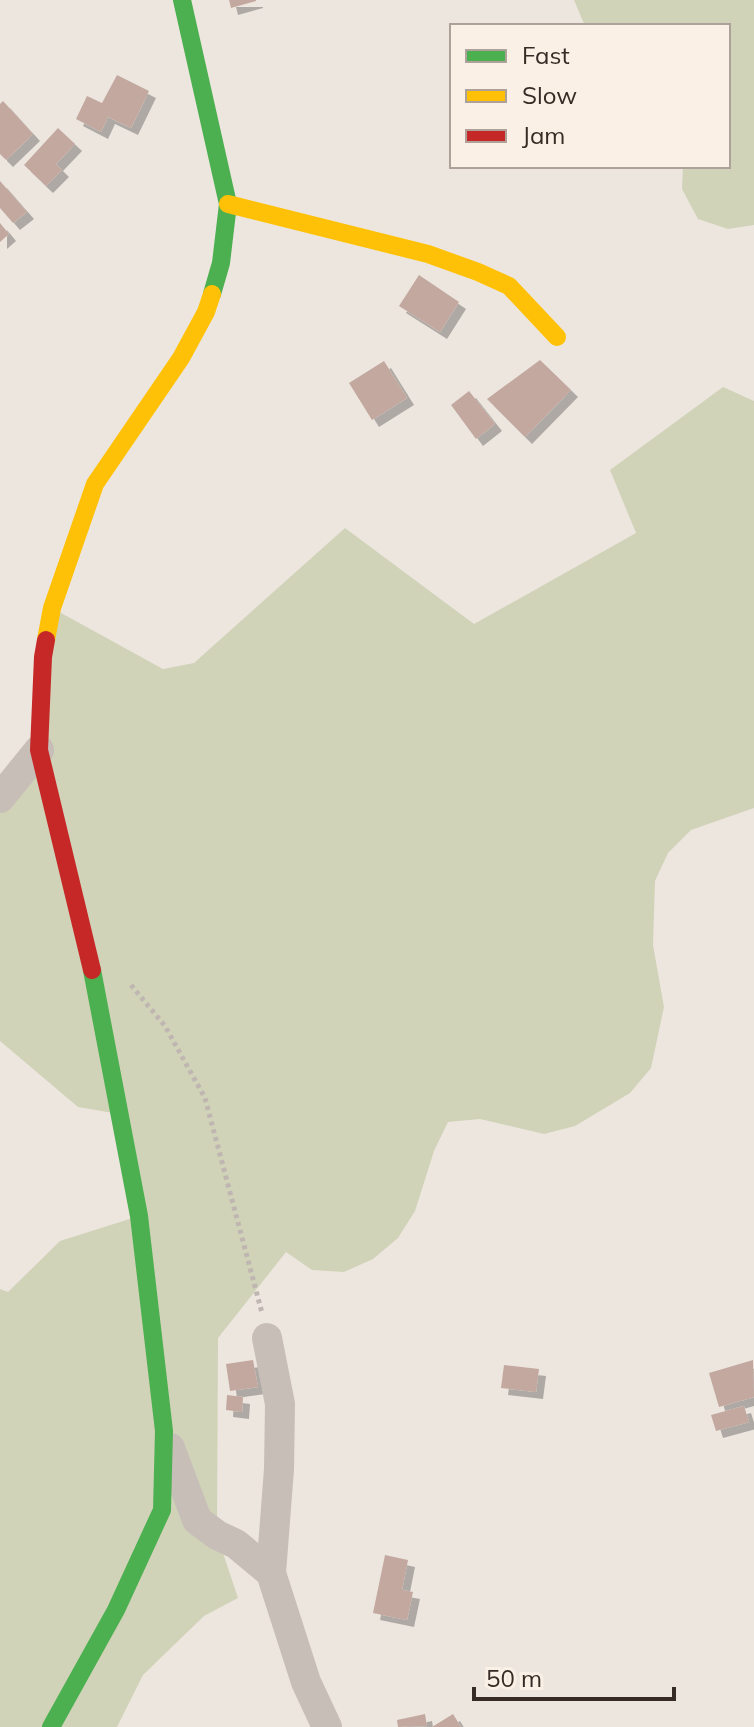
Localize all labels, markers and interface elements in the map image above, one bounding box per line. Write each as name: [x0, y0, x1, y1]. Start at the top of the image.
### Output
legend: [450, 24, 730, 168]
text: Fast: [522, 40, 570, 70]
text: Slow: [522, 80, 577, 110]
text: Jam: [522, 120, 565, 150]
scale bar: [474, 1651, 674, 1701]
text: 50 m: [486, 1663, 542, 1693]

